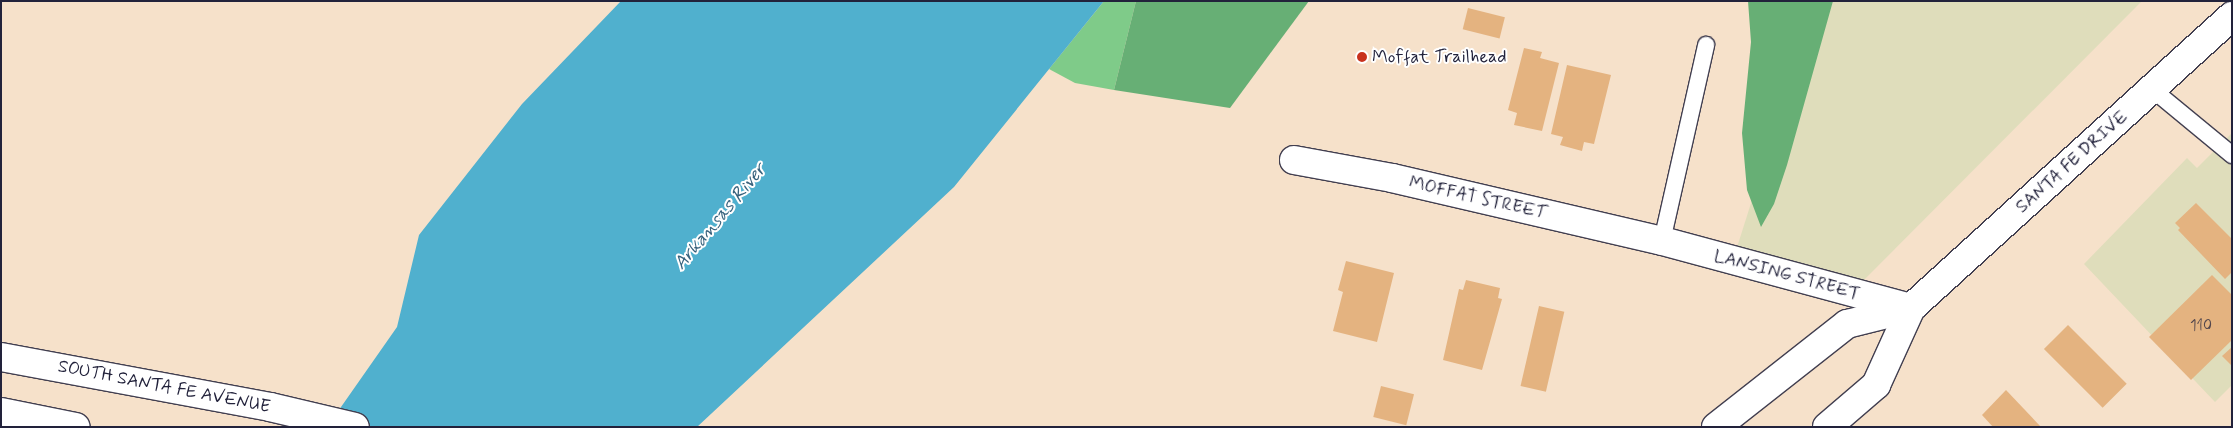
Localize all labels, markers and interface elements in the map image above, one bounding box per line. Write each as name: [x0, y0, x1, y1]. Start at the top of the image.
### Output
place label: Moffat Trailhead: [1372, 46, 1502, 68]
marker: Moffat Trailhead: [1356, 51, 1368, 63]
street label: SANTA FE DRIVE: [2011, 106, 2133, 218]
water label: Arkansas River: [669, 160, 771, 274]
street label: MOFFAT STREET: [1406, 172, 1550, 224]
street label: LANSING STREET: [1711, 245, 1863, 305]
house number: 110: [2190, 318, 2212, 336]
street label: SOUTH SANTA FE AVENUE: [56, 356, 272, 418]

